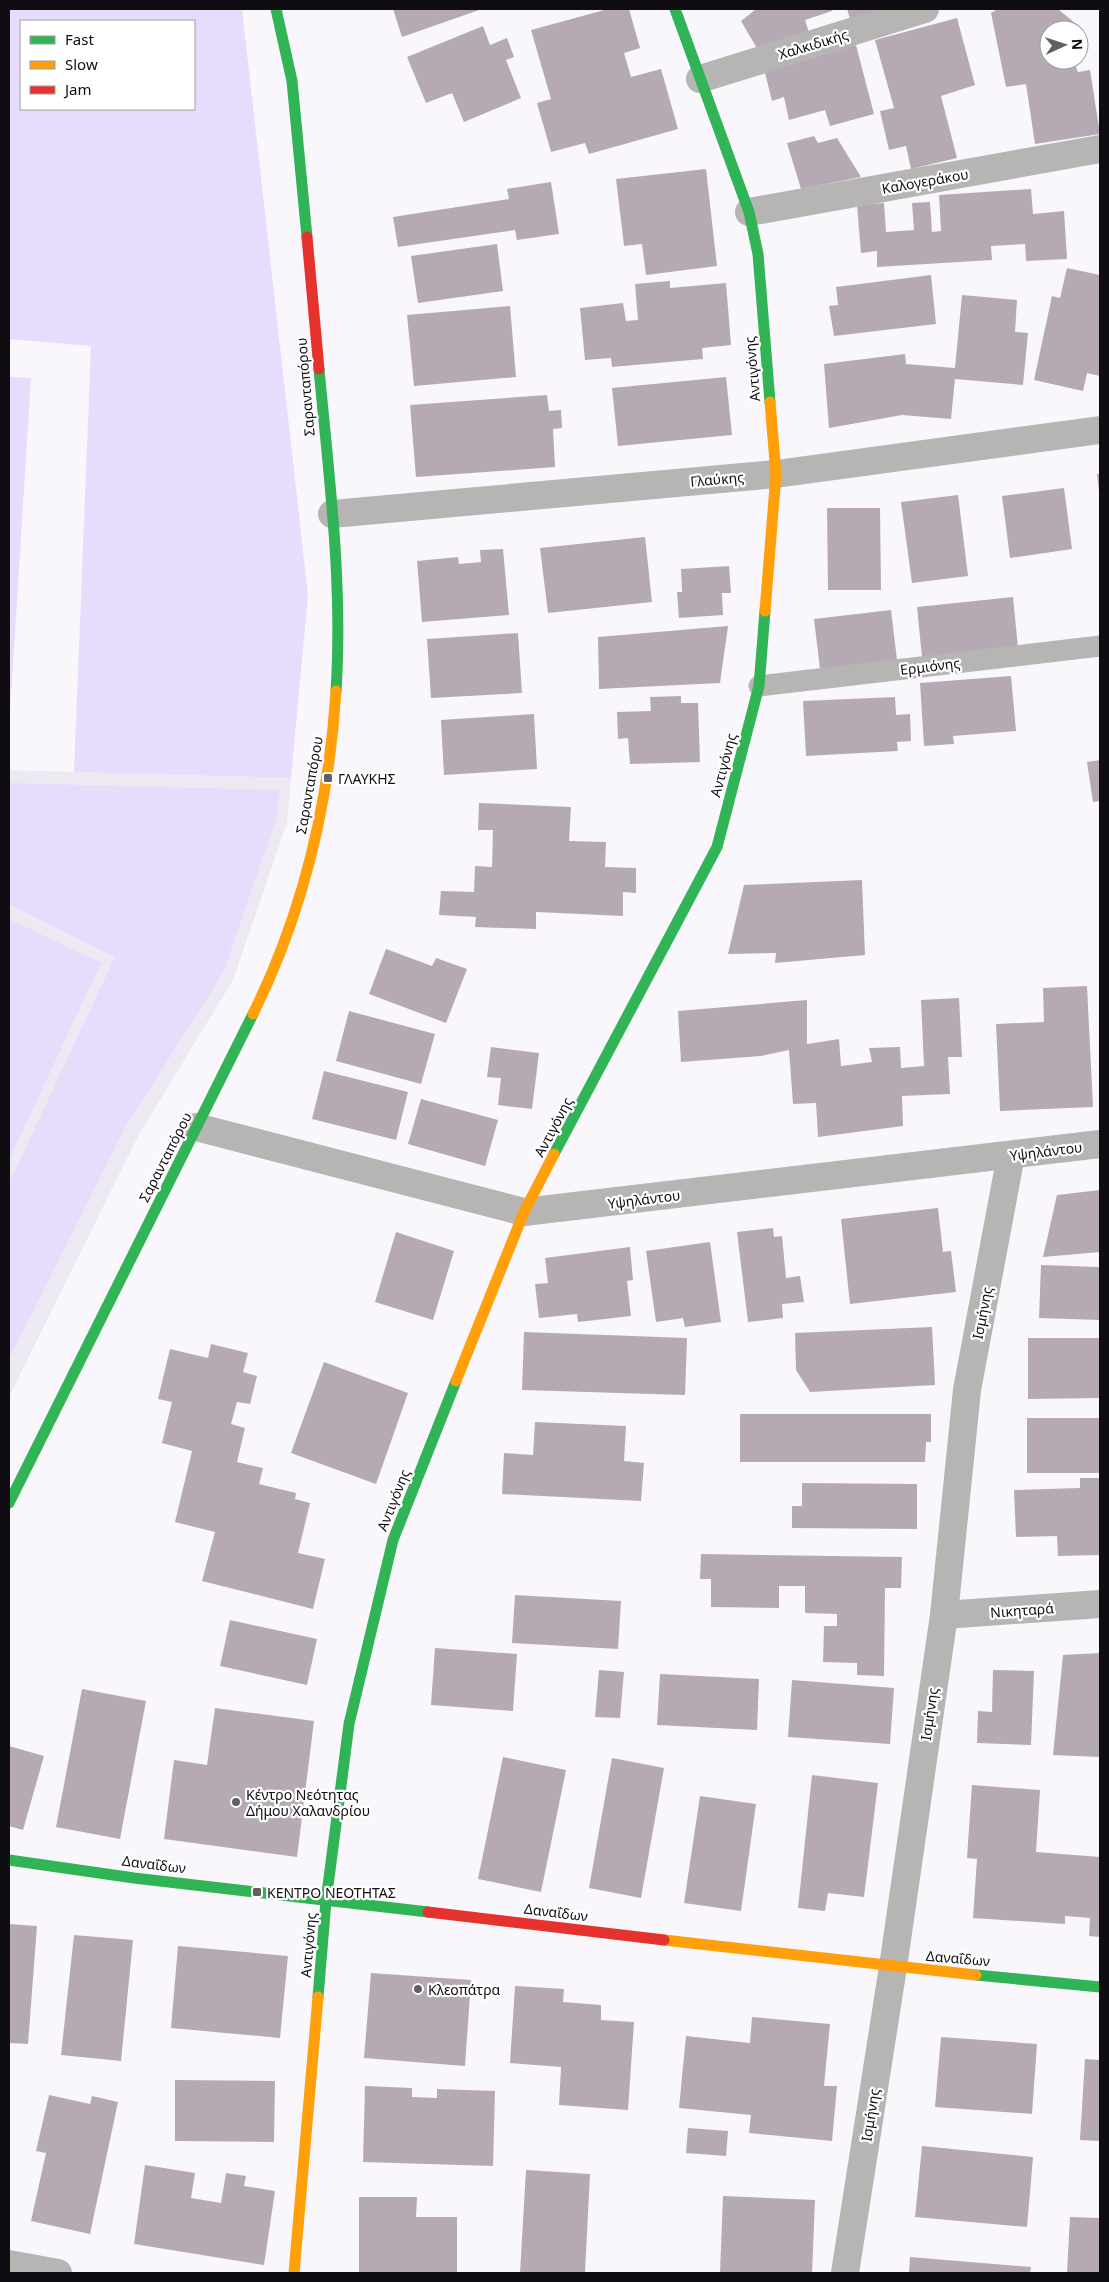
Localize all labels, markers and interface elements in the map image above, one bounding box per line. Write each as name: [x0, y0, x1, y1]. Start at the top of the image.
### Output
legend: [20, 20, 195, 110]
north arrow: [1039, 20, 1089, 70]
street label: Χαλκιδικής: [776, 24, 850, 64]
text: Fast: [65, 29, 94, 49]
text: N: [1068, 38, 1087, 50]
text: Slow: [65, 54, 98, 74]
text: Jam: [63, 79, 92, 99]
street label: Καλογεράκου: [880, 164, 970, 198]
street label: Αντιγόνης: [740, 336, 764, 402]
street label: Σαρανταπόρου: [291, 337, 319, 437]
street label: Γλαύκης: [689, 467, 745, 491]
street label: Ερμιόνης: [899, 653, 961, 679]
street label: Αντιγόνης: [705, 731, 741, 799]
street label: Σαρανταπόρου: [291, 735, 327, 835]
place label: ΓΛΑΥΚΗΣ: [338, 769, 396, 788]
marker: ΓΛΑΥΚΗΣ: [322, 772, 334, 784]
street label: Αντιγόνης: [529, 1094, 577, 1160]
street label: Σαρανταπόρου: [134, 1109, 196, 1205]
street label: Υψηλάντου: [1009, 1137, 1083, 1165]
street label: Υψηλάντου: [607, 1185, 681, 1213]
street label: Ισμήνης: [968, 1285, 996, 1341]
street label: Αντιγόνης: [372, 1466, 414, 1534]
street label: Νικηταρά: [990, 1598, 1055, 1622]
street label: Ισμήνης: [916, 1686, 942, 1742]
place label: Κέντρο Νεότητας Δήμου Χαλανδρίου: [246, 1785, 370, 1820]
marker: Κέντρο Νεότητας Δήμου Χαλανδρίου: [230, 1796, 242, 1808]
street label: Δαναΐδων: [121, 1851, 187, 1877]
place label: ΚΕΝΤΡΟ ΝΕΟΤΗΤΑΣ: [267, 1883, 396, 1902]
marker: ΚΕΝΤΡΟ ΝΕΟΤΗΤΑΣ: [251, 1886, 263, 1898]
street label: Δαναΐδων: [523, 1899, 589, 1925]
street label: Αντιγόνης: [296, 1912, 320, 1978]
street label: Δαναΐδων: [925, 1946, 991, 1970]
place label: Κλεοπάτρα: [428, 1980, 501, 1999]
marker: Κλεοπάτρα: [412, 1983, 424, 1995]
street label: Ισμήνης: [856, 2087, 884, 2143]

